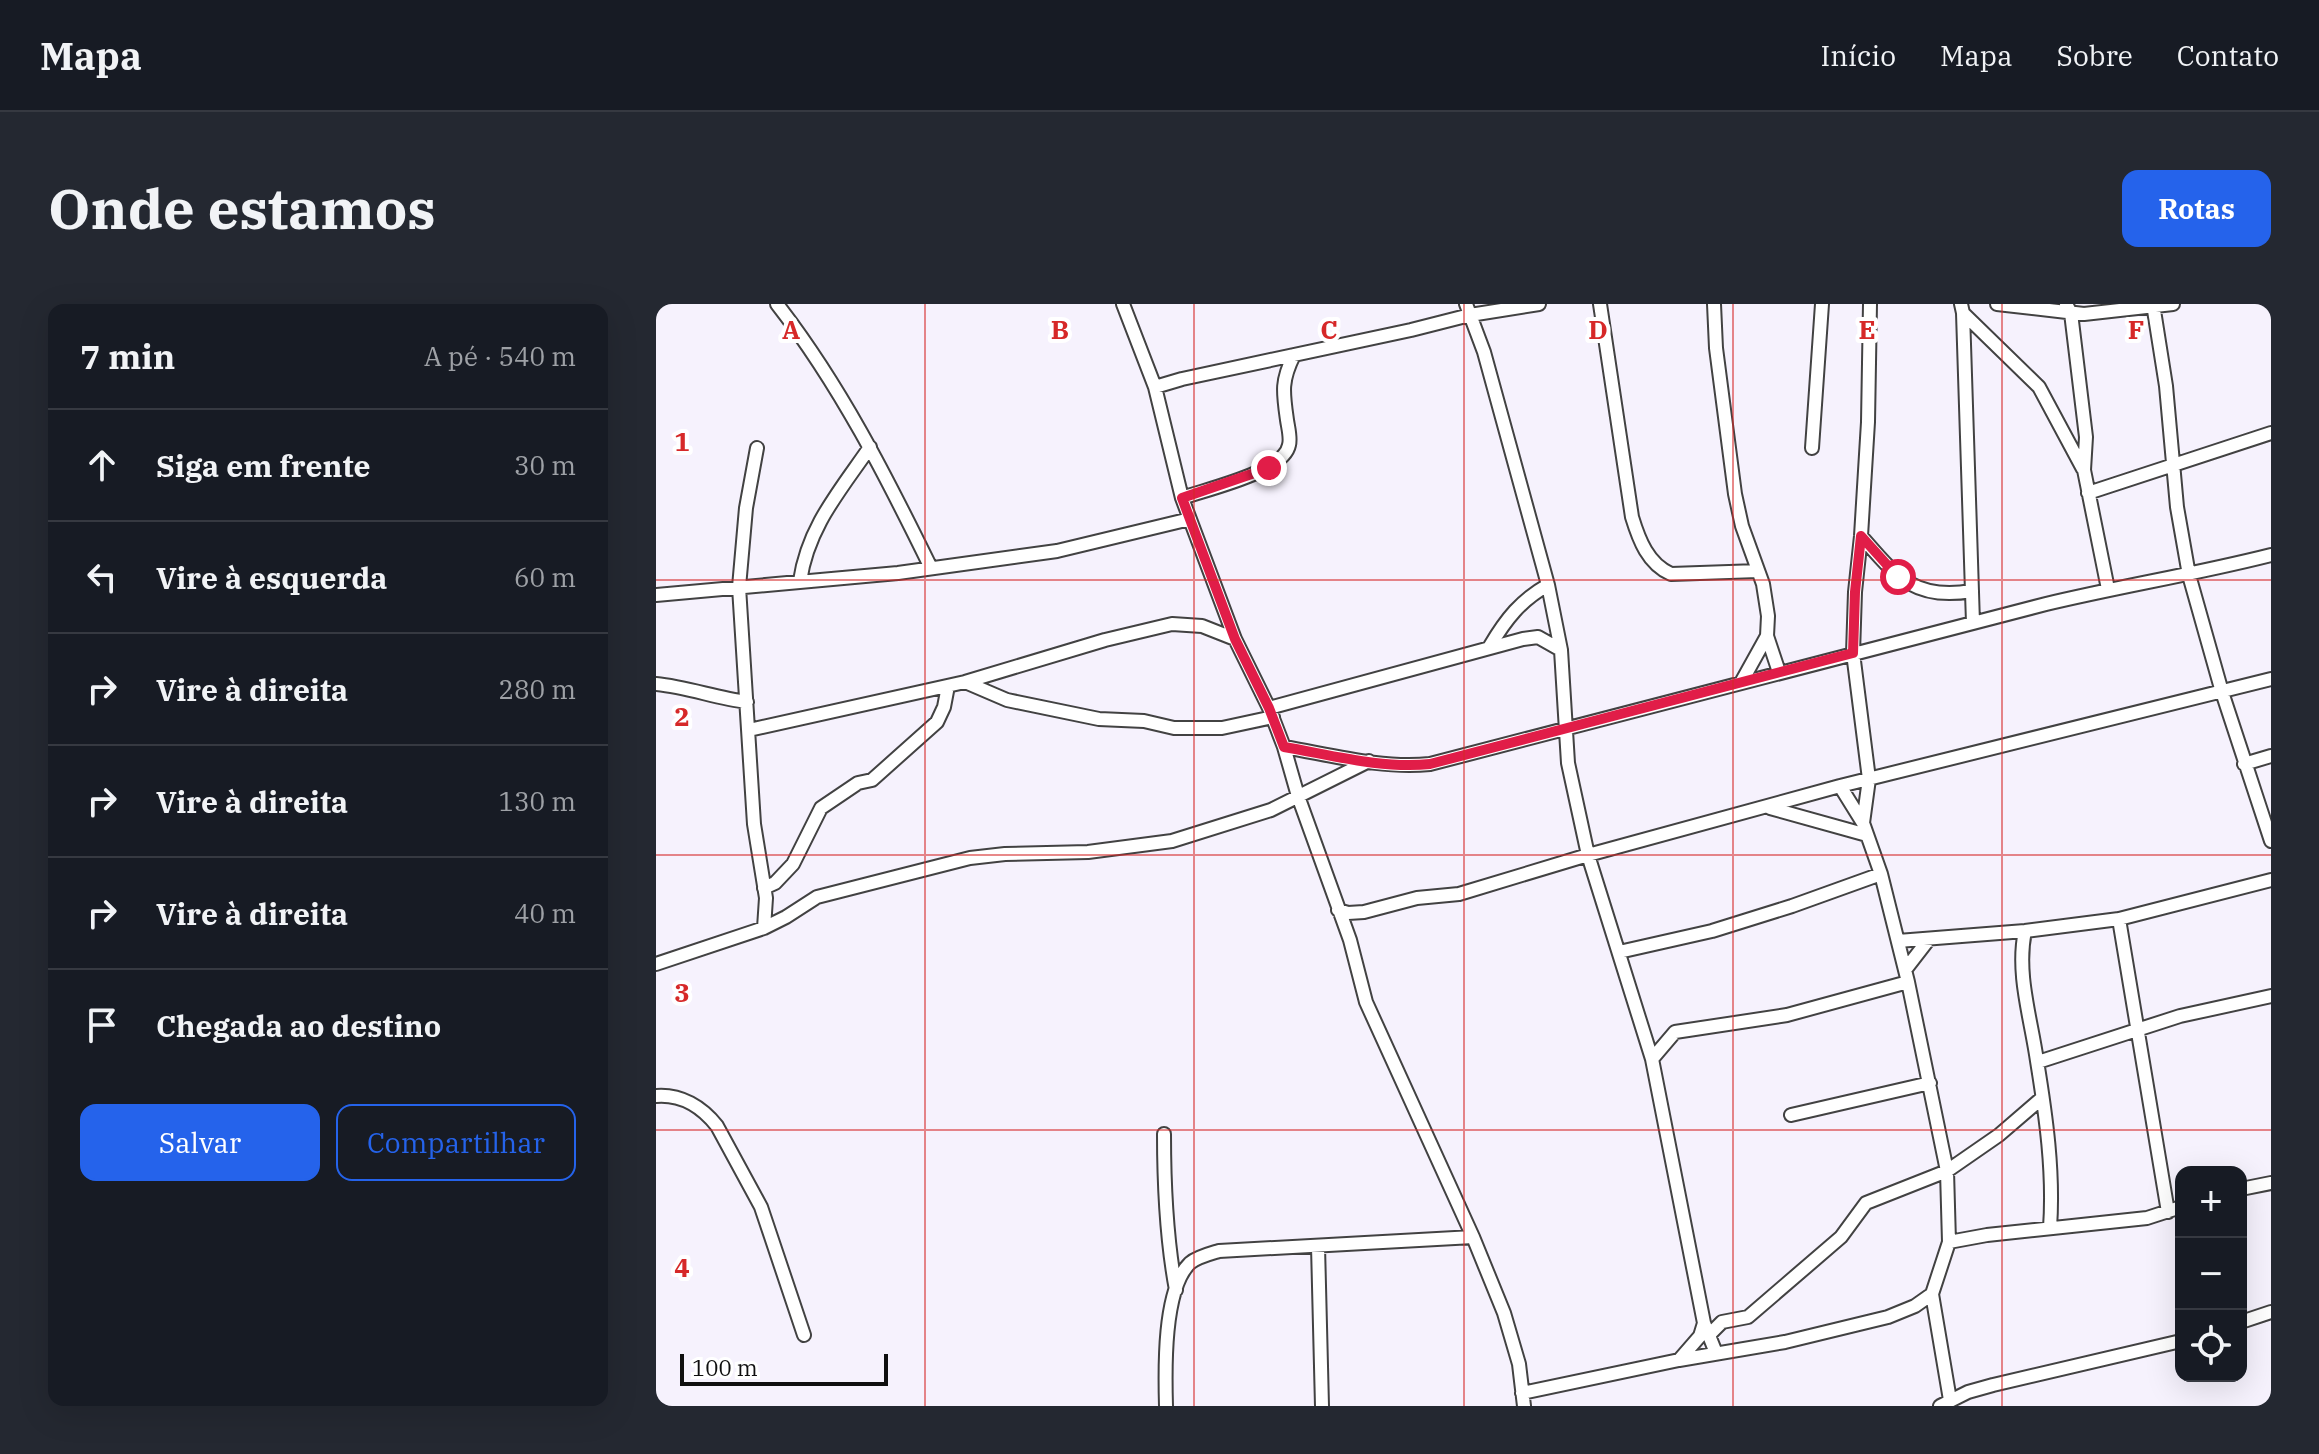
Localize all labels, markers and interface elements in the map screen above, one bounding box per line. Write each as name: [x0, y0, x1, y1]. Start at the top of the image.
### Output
text: Mapa: [40, 31, 142, 80]
text: Início: [1821, 37, 1896, 74]
text: Mapa: [1940, 37, 2012, 74]
text: Sobre: [2056, 37, 2133, 74]
text: Contato: [2177, 37, 2279, 74]
button: Rotas: [2122, 170, 2271, 247]
text: Onde estamos: [48, 172, 436, 244]
text: A: [782, 312, 800, 346]
text: B: [1051, 312, 1069, 346]
text: C: [1320, 312, 1338, 346]
text: D: [1588, 312, 1608, 346]
text: E: [1858, 312, 1876, 346]
text: F: [2128, 312, 2144, 346]
text: 7 min: [80, 334, 175, 378]
text: A pé · 540 m: [424, 339, 576, 373]
text: 1: [674, 424, 690, 458]
icon: ahead: [80, 443, 124, 487]
text: Siga em frente: [156, 446, 371, 485]
text: 30 m: [514, 448, 576, 482]
route end: [1251, 450, 1287, 486]
icon: left: [80, 555, 124, 599]
text: Vire à esquerda: [156, 558, 387, 597]
route start: [1880, 559, 1916, 595]
text: 60 m: [514, 560, 576, 594]
icon: right: [80, 667, 124, 711]
text: Vire à direita: [156, 670, 348, 709]
text: 280 m: [498, 672, 576, 706]
text: 2: [674, 699, 690, 733]
icon: right: [80, 779, 124, 823]
text: Vire à direita: [156, 782, 348, 821]
text: 130 m: [498, 784, 576, 818]
icon: right: [80, 891, 124, 935]
text: Vire à direita: [156, 894, 348, 933]
text: 40 m: [514, 896, 576, 930]
text: 3: [674, 975, 690, 1009]
icon: arrive: [80, 1003, 124, 1047]
text: Chegada ao destino: [156, 1006, 441, 1045]
button: Salvar: [80, 1104, 320, 1181]
button: Compartilhar: [336, 1104, 576, 1181]
map controls: [2175, 1166, 2247, 1382]
button: +: [2175, 1166, 2247, 1238]
button: −: [2175, 1238, 2247, 1310]
text: 4: [674, 1250, 690, 1284]
button: locate: [2175, 1310, 2247, 1382]
scale bar: [680, 1350, 888, 1386]
text: 100 m: [692, 1353, 758, 1382]

